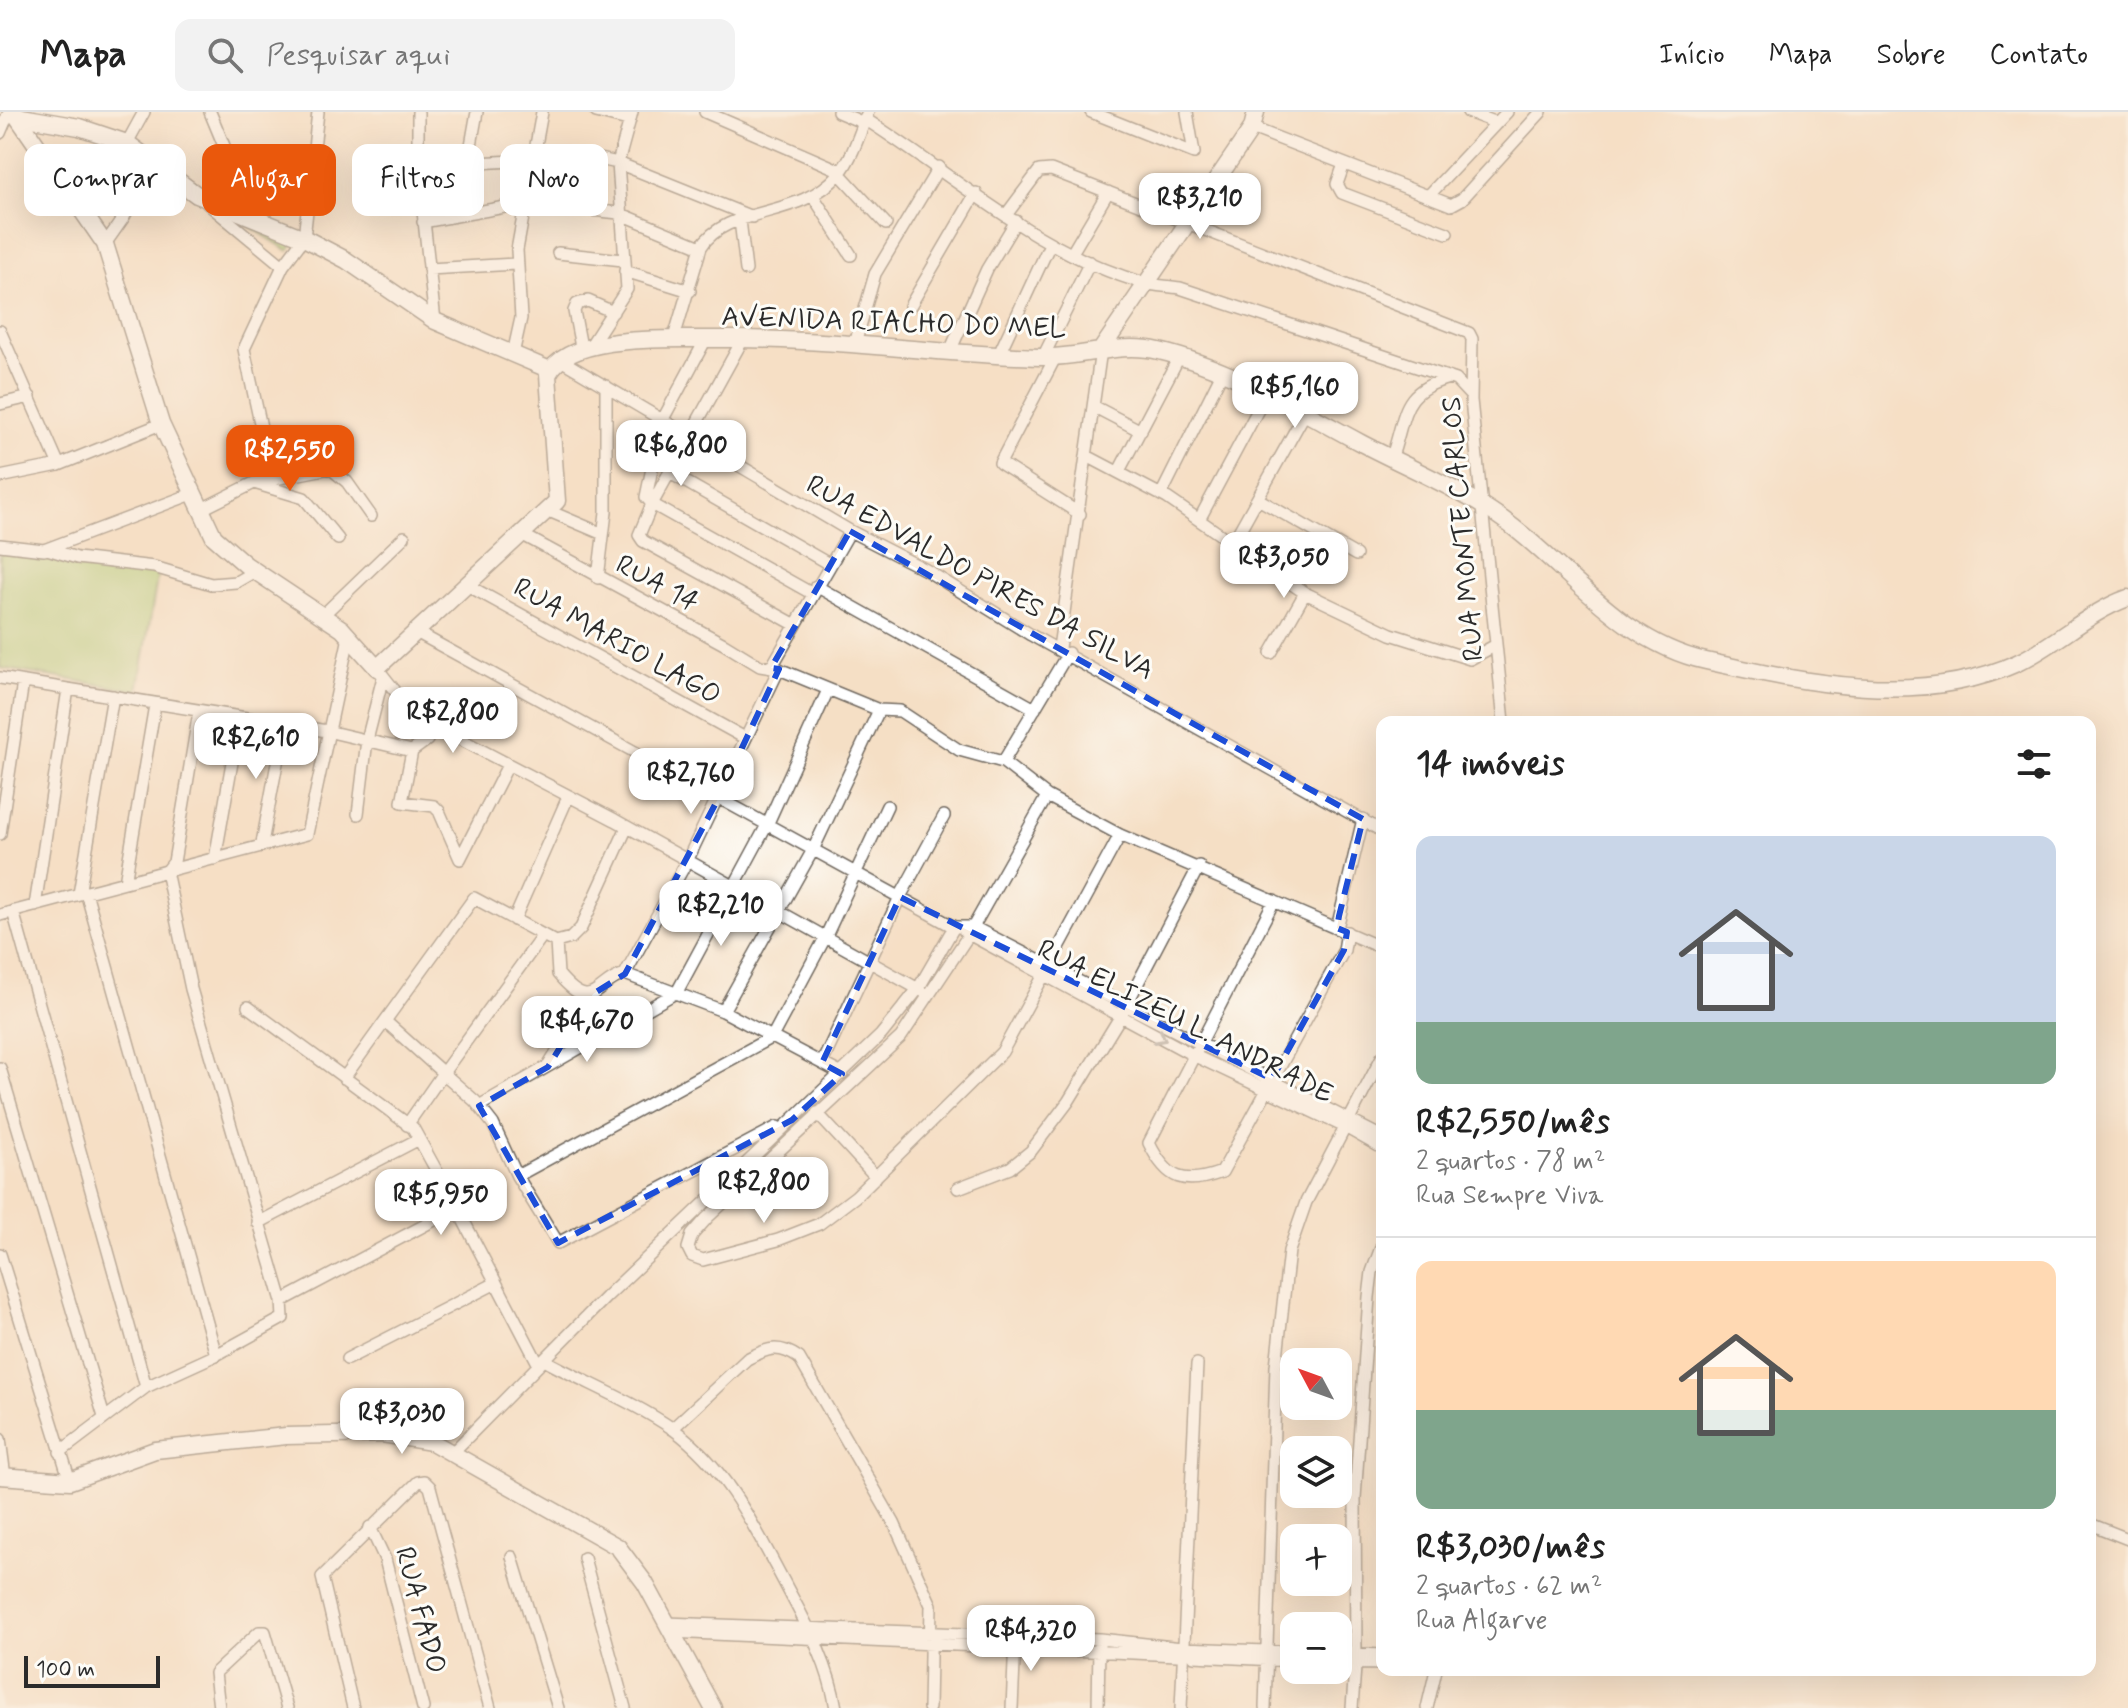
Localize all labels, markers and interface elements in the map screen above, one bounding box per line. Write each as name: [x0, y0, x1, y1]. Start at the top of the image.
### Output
search box: [175, 19, 735, 91]
text: Mapa: [40, 31, 127, 80]
icon: search: [203, 33, 247, 77]
text: Pesquisar aqui: [267, 36, 450, 75]
text: Início: [1659, 37, 1725, 74]
text: Mapa: [1769, 37, 1832, 74]
text: Sobre: [1876, 37, 1946, 74]
text: Contato: [1990, 37, 2088, 74]
chip: Comprar: [24, 144, 186, 216]
chip: Alugar: [202, 144, 336, 216]
chip: Filtros: [352, 144, 484, 216]
chip: Novo: [500, 144, 608, 216]
pin: R$3,210: [1126, 173, 1274, 241]
text: R$3,210: [1157, 182, 1243, 216]
street label: AVENIDA RIACHO DO MEL: [721, 299, 1067, 348]
pin: R$5,160: [1221, 362, 1369, 430]
text: R$5,160: [1250, 371, 1340, 405]
street label: RUA MONTE CARLOS: [1433, 395, 1494, 663]
pin: R$6,800: [607, 420, 755, 488]
pin: R$2,550: [216, 425, 364, 493]
text: R$6,800: [634, 429, 728, 463]
text: R$2,550: [244, 434, 336, 468]
street label: RUA EDVALDO PIRES DA SILVA: [799, 467, 1160, 689]
pin: R$3,050: [1210, 532, 1358, 600]
text: R$3,050: [1238, 541, 1330, 575]
street label: RUA 14: [609, 547, 705, 622]
street label: RUA MARIO LAGO: [506, 570, 727, 715]
pin: R$2,800: [379, 687, 527, 755]
text: R$2,800: [406, 696, 500, 730]
pin: R$2,610: [182, 713, 330, 781]
text: R$2,610: [212, 722, 300, 756]
text: 14 imóveis: [1416, 742, 1564, 787]
icon: filters: [2012, 742, 2056, 786]
pin: R$2,760: [617, 748, 765, 816]
text: R$2,760: [647, 757, 735, 791]
pin: R$2,210: [647, 880, 795, 948]
icon: home: [1664, 888, 1808, 1032]
text: R$2,210: [677, 889, 765, 923]
street label: RUA ELIZEU L. ANDRADE: [1031, 931, 1339, 1113]
pin: R$4,670: [513, 996, 661, 1064]
text: R$4,670: [540, 1005, 634, 1039]
one-way arrow: [1153, 1028, 1167, 1044]
text: R$2,550/mês: [1416, 1100, 1610, 1145]
text: 2 quartos · 78 m²: [1416, 1145, 1605, 1179]
pin: R$2,800: [690, 1157, 838, 1225]
text: R$2,800: [717, 1166, 811, 1200]
pin: R$5,950: [367, 1169, 515, 1237]
text: R$5,950: [393, 1178, 489, 1212]
text: Rua Sempre Viva: [1416, 1179, 1603, 1213]
icon: home: [1664, 1313, 1808, 1457]
north arrow: [1280, 1348, 1352, 1420]
map controls: [1280, 1348, 1352, 1684]
pin: R$3,030: [328, 1388, 476, 1456]
text: R$3,030: [358, 1397, 446, 1431]
button: layers: [1280, 1436, 1352, 1508]
button: +: [1280, 1524, 1352, 1596]
text: R$3,030/mês: [1416, 1525, 1605, 1570]
street label: RUA FADO: [385, 1543, 454, 1678]
text: 2 quartos · 62 m²: [1416, 1570, 1602, 1604]
text: Rua Algarve: [1416, 1604, 1547, 1638]
pin: R$4,320: [957, 1605, 1105, 1673]
button: −: [1280, 1612, 1352, 1684]
text: R$4,320: [985, 1614, 1077, 1648]
scale bar: [24, 1652, 160, 1688]
text: 100 m: [36, 1656, 95, 1684]

